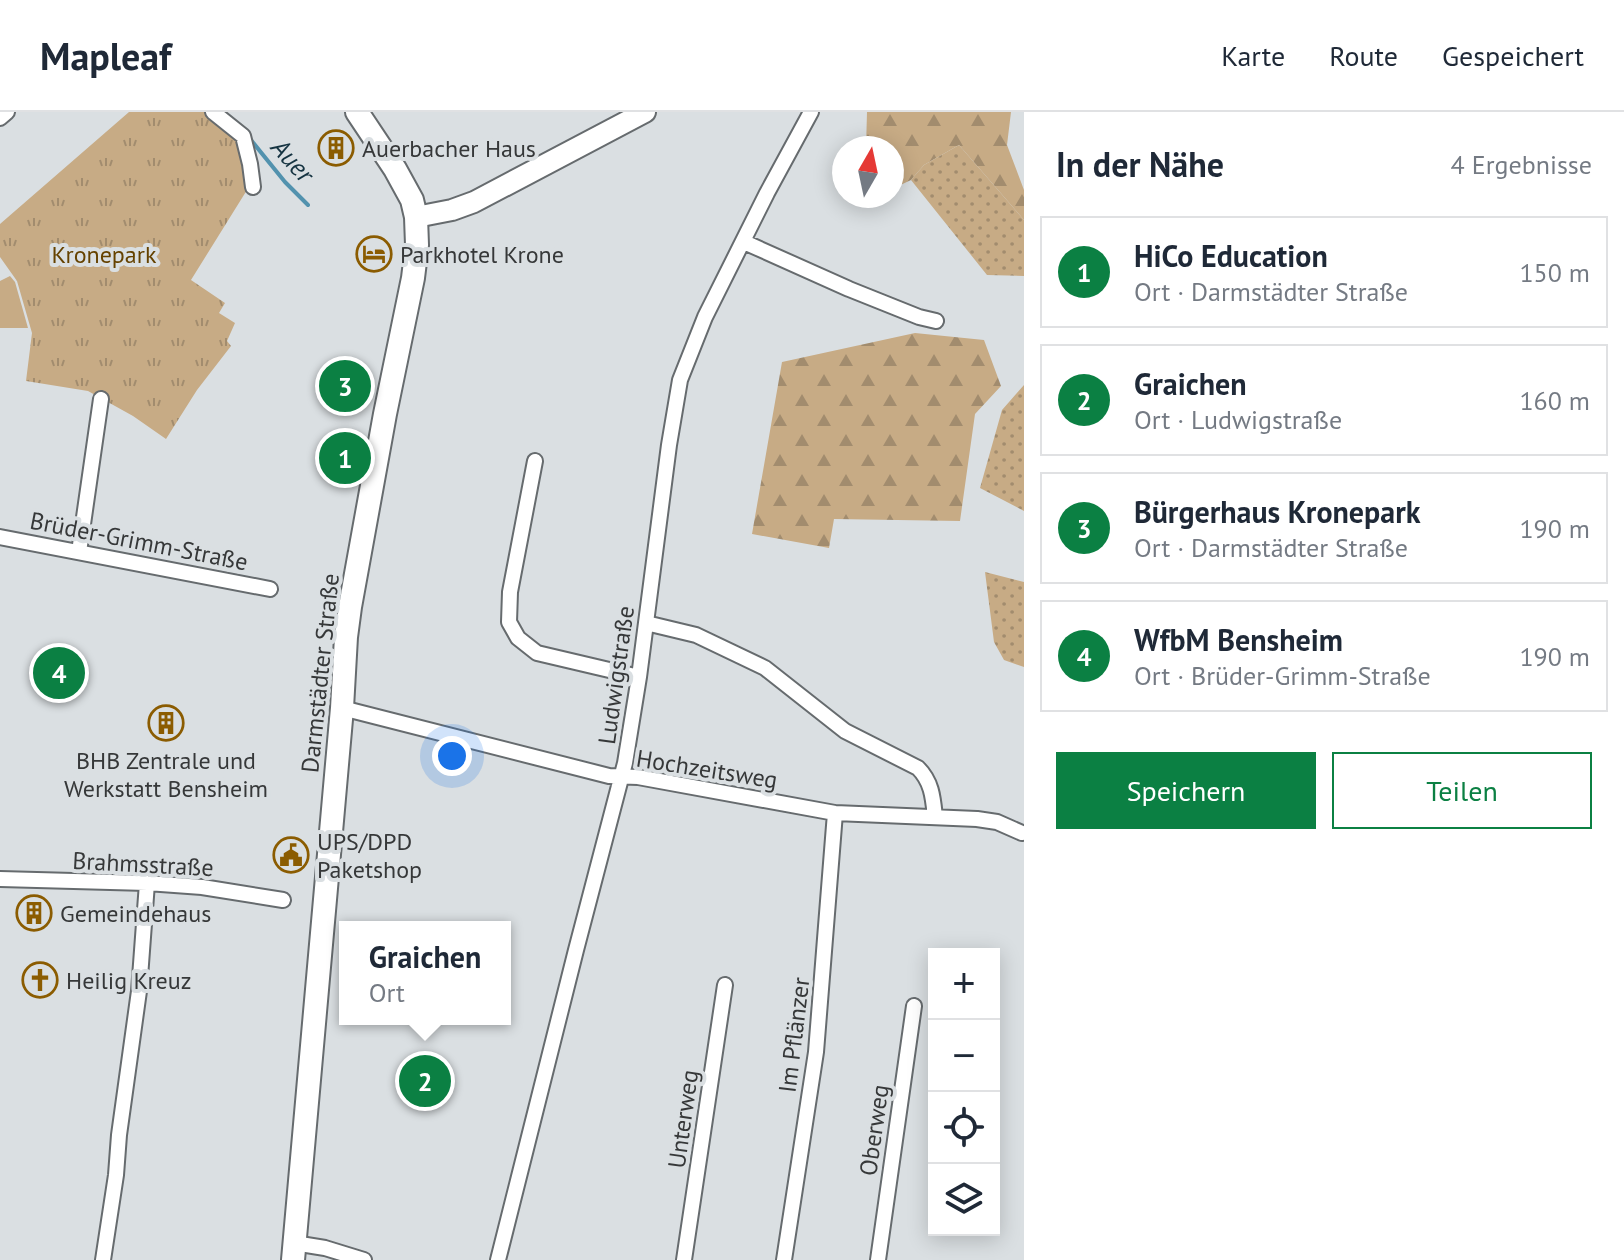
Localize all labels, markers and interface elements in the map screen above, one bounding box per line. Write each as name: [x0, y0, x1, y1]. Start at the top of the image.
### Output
text: Mapleaf: [40, 31, 171, 80]
text: Karte: [1221, 37, 1285, 74]
text: Route: [1329, 37, 1398, 74]
text: Gespeichert: [1442, 37, 1584, 74]
building icon: Auerbacher Haus: [317, 129, 355, 167]
water label: Auer: [264, 130, 322, 190]
place label: Auerbacher Haus: [362, 133, 536, 164]
north arrow: [832, 136, 904, 208]
text: In der Nähe: [1056, 142, 1224, 186]
text: 4 Ergebnisse: [1451, 148, 1592, 181]
hotel icon: Parkhotel Krone: [355, 235, 393, 273]
text: HiCo Education: [1134, 236, 1328, 275]
park label: Kronepark: [52, 239, 157, 270]
place label: Parkhotel Krone: [400, 239, 564, 270]
text: 1: [1077, 256, 1091, 289]
text: 150 m: [1519, 256, 1590, 289]
text: Ort · Darmstädter Straße: [1134, 275, 1408, 308]
pin: 3: [319, 356, 371, 416]
text: Graichen: [1134, 364, 1247, 403]
text: 2: [1077, 384, 1091, 417]
text: 160 m: [1519, 384, 1590, 417]
text: Ort · Ludwigstraße: [1134, 403, 1342, 436]
pin: 1: [319, 428, 371, 488]
text: Bürgerhaus Kronepark: [1134, 492, 1420, 531]
street label: Brüder-Grimm-Straße: [27, 505, 251, 577]
text: 3: [1077, 512, 1091, 545]
text: 190 m: [1519, 512, 1590, 545]
text: Ort · Darmstädter Straße: [1134, 531, 1408, 564]
street label: Darmstädter Straße: [294, 572, 346, 774]
street label: Ludwigstraße: [591, 604, 641, 746]
text: WfbM Bensheim: [1134, 620, 1343, 659]
text: 4: [1077, 640, 1091, 673]
text: 190 m: [1519, 640, 1590, 673]
pin: 4: [33, 643, 85, 703]
text: Ort · Brüder-Grimm-Straße: [1134, 659, 1431, 692]
building icon: BHB Zentrale und Werkstatt Bensheim: [147, 704, 185, 742]
your location: [432, 736, 472, 776]
street label: Hochzeitsweg: [634, 743, 780, 795]
place label: BHB Zentrale und Werkstatt Bensheim: [64, 745, 268, 804]
button: Speichern: [1056, 752, 1316, 829]
button: Teilen: [1332, 752, 1592, 829]
place label: UPS/DPD Paketshop: [317, 826, 422, 885]
public building icon: UPS/DPD Paketshop: [272, 836, 310, 874]
street label: Brahmsstraße: [72, 845, 214, 883]
building icon: Gemeindehaus: [15, 894, 53, 932]
place label: Gemeindehaus: [60, 898, 211, 929]
popup: [339, 921, 511, 1025]
text: Graichen: [369, 937, 481, 976]
map controls: [928, 948, 1000, 1236]
button: +: [928, 948, 1000, 1020]
church icon: Heilig Kreuz: [21, 961, 59, 999]
place label: Heilig Kreuz: [66, 965, 191, 996]
text: Ort: [369, 976, 405, 1009]
street label: Im Pflänzer: [772, 976, 816, 1094]
button: −: [928, 1020, 1000, 1092]
pin: 2: [399, 1051, 451, 1111]
street label: Unterweg: [661, 1068, 705, 1170]
street label: Oberweg: [852, 1082, 896, 1178]
button: locate: [928, 1092, 1000, 1164]
button: layers: [928, 1164, 1000, 1236]

